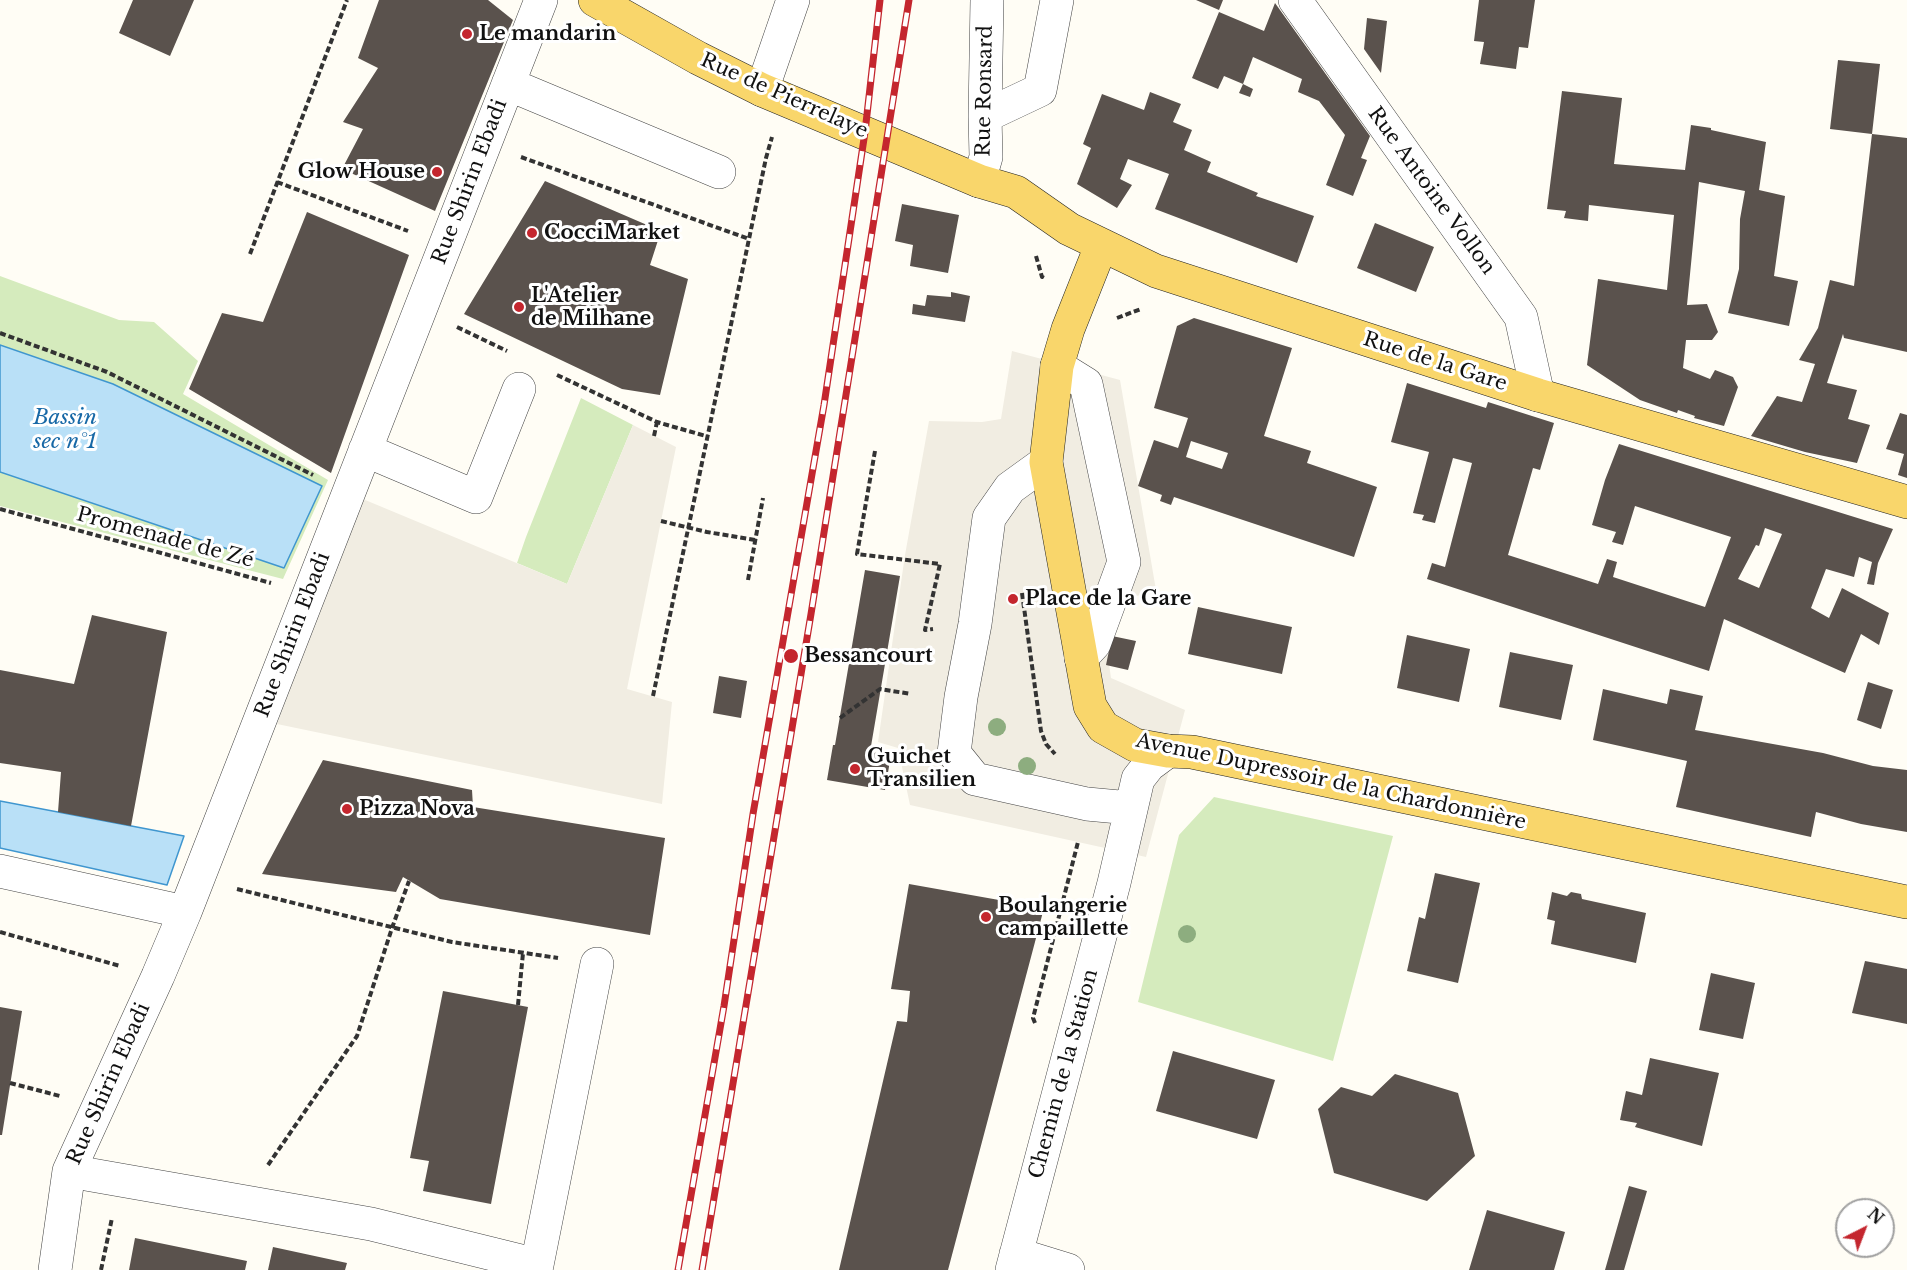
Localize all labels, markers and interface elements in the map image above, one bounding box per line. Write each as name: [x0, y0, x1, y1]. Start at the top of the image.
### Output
place label: Le mandarin: [479, 22, 616, 46]
street label: Rue Ronsard: [972, 25, 998, 157]
marker: Le mandarin: [460, 27, 474, 41]
street label: Rue de Pierrelaye: [697, 48, 871, 144]
street label: Rue Shirin Ebadi: [427, 96, 513, 268]
street label: Rue Antoine Vollon: [1362, 103, 1500, 279]
place label: Glow House: [298, 160, 425, 184]
marker: Glow House: [430, 165, 444, 179]
place label: CocciMarket: [544, 221, 680, 245]
marker: CocciMarket: [525, 226, 539, 240]
place label: L'Atelier de Milhane: [531, 284, 651, 331]
marker: L'Atelier de Milhane: [512, 300, 526, 314]
street label: Rue de la Gare: [1360, 327, 1510, 397]
water label: Bassin sec n°1: [33, 405, 97, 455]
street label: Promenade de Zé: [74, 503, 256, 573]
street label: Rue Shirin Ebadi: [250, 549, 336, 721]
place label: Place de la Gare: [1025, 587, 1192, 611]
marker: Place de la Gare: [1006, 592, 1020, 606]
place label: Bessancourt: [804, 644, 933, 668]
marker: Bessancourt: [782, 647, 800, 665]
street label: Avenue Dupressoir de la Chardonnière: [1134, 729, 1528, 835]
place label: Guichet Transilien: [867, 745, 976, 792]
marker: Guichet Transilien: [848, 762, 862, 776]
place label: Pizza Nova: [359, 797, 475, 821]
marker: Pizza Nova: [340, 802, 354, 816]
place label: Boulangerie campaillette: [998, 894, 1128, 941]
marker: Boulangerie campaillette: [979, 910, 993, 924]
street label: Chemin de la Station: [1024, 967, 1104, 1181]
street label: Rue Shirin Ebadi: [63, 999, 155, 1169]
north arrow: [1835, 1198, 1895, 1258]
text: N: [1863, 1204, 1888, 1229]

